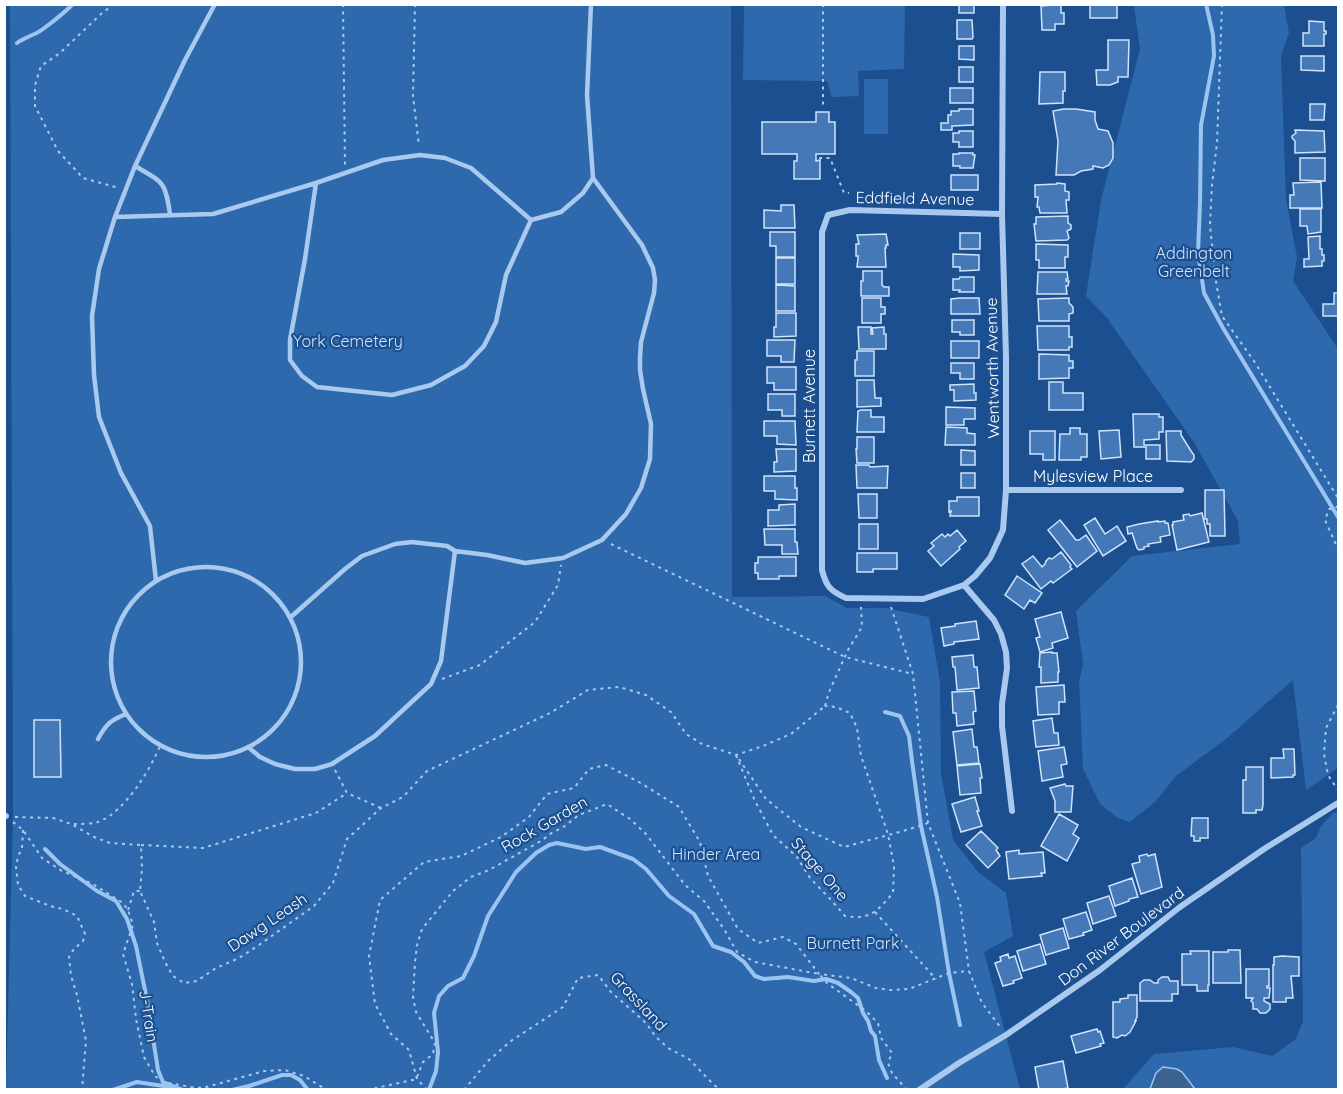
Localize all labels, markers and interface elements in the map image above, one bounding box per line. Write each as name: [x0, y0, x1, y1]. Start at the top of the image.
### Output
street label: Eddfield Avenue: [855, 187, 975, 209]
park label: Addington Greenbelt: [1156, 243, 1232, 281]
street label: Wentworth Avenue: [981, 297, 1003, 439]
park label: York Cemetery: [293, 331, 403, 351]
street label: Burnett Avenue: [799, 349, 819, 463]
street label: Mylesview Place: [1033, 466, 1153, 486]
street label: Rock Garden: [497, 791, 591, 857]
street label: Stage One: [787, 833, 853, 905]
park label: Hinder Area: [672, 844, 760, 864]
street label: Don River Boulevard: [1054, 882, 1188, 990]
street label: Dawg Leash: [224, 888, 310, 956]
park label: Burnett Park: [806, 933, 900, 953]
street label: Grassland: [606, 967, 672, 1035]
street label: J-Train: [135, 989, 163, 1043]

